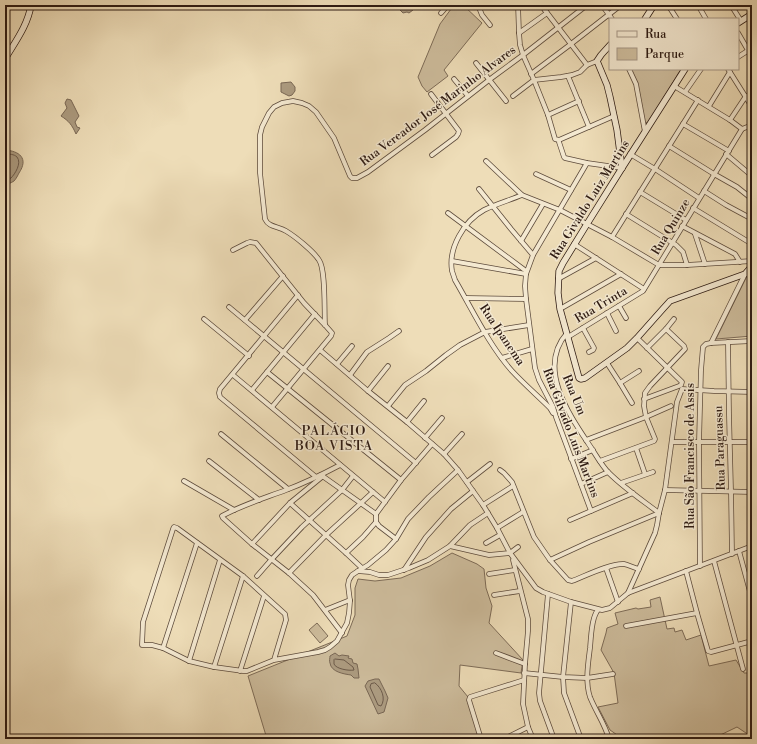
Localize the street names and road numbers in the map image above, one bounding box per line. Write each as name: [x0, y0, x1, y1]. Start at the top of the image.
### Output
street label: Rua Vereador José Marinho Alvares: [357, 42, 519, 170]
street label: Rua Givaldo Luiz Martins: [547, 138, 633, 262]
street label: Rua Quinze: [648, 196, 694, 258]
street label: Rua Trinta: [572, 283, 631, 327]
street label: Rua Ipanema: [476, 301, 529, 369]
street label: Rua Gilvado Luis Martins: [539, 366, 603, 500]
street label: Rua Um: [559, 372, 589, 418]
street label: Rua São Francisco de Assis: [683, 383, 698, 529]
street label: Rua Paraguassu: [711, 405, 729, 491]

